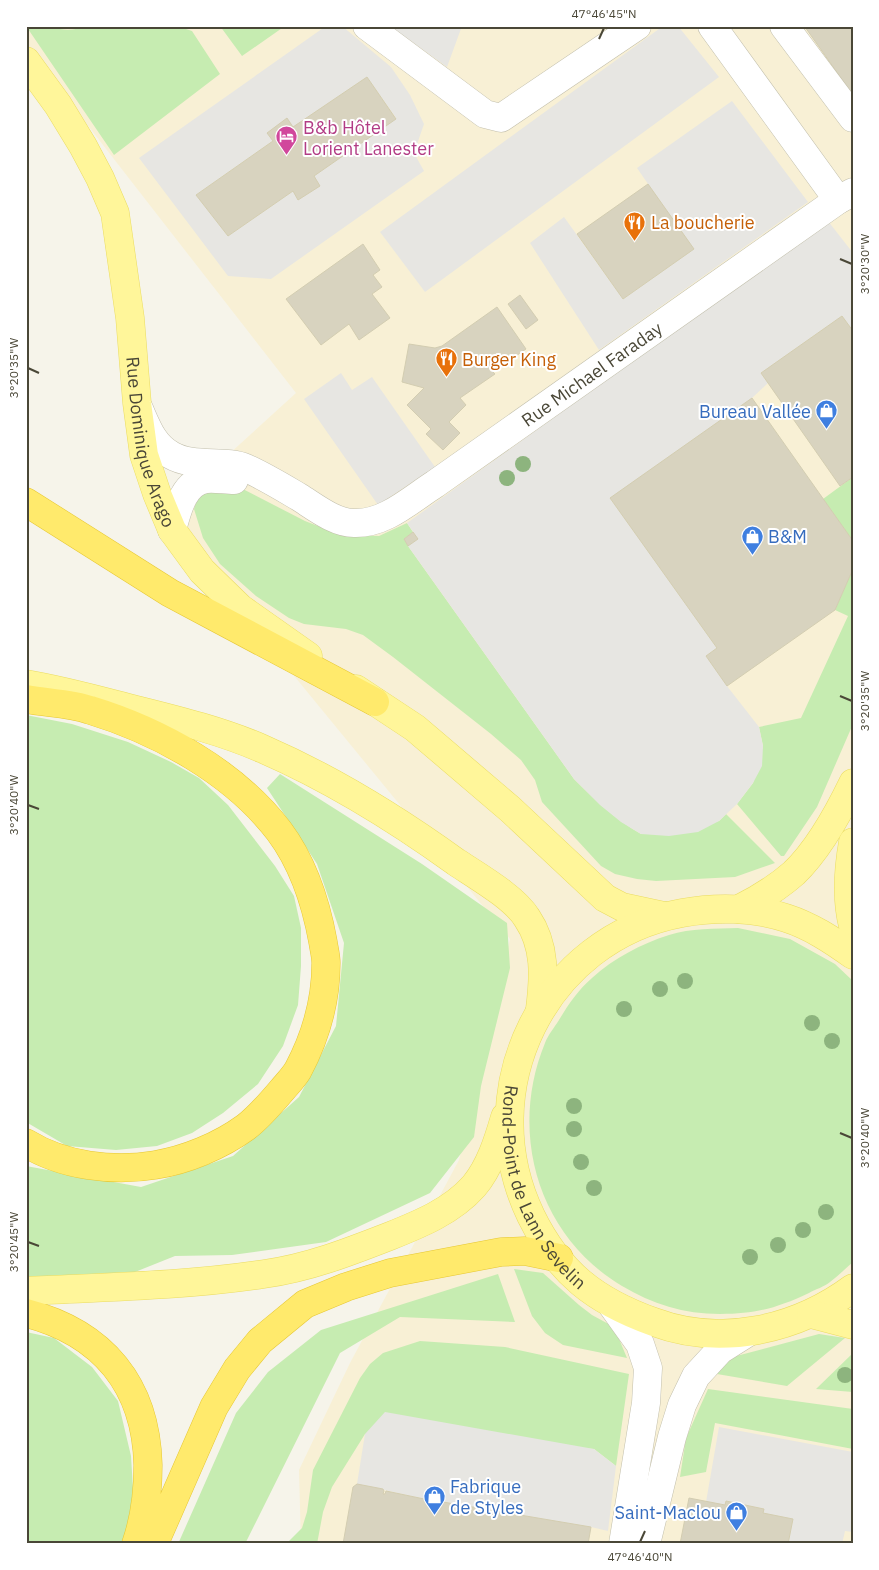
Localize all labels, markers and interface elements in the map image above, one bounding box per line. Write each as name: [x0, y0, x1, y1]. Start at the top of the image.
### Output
text: 47°46'45"N: [571, 6, 637, 21]
place label: B&b Hôtel Lorient Lanester: [303, 116, 434, 160]
hotel icon: B&b Hôtel Lorient Lanester: [275, 125, 299, 156]
restaurant icon: La boucherie: [623, 210, 647, 241]
place label: La boucherie: [651, 211, 755, 234]
text: 3°20'30"W: [857, 233, 872, 294]
street label: Rue Michael Faraday: [517, 316, 666, 431]
text: 3°20'35"W: [6, 337, 21, 398]
restaurant icon: Burger King: [434, 347, 458, 378]
place label: Burger King: [462, 348, 556, 371]
street label: Rue Dominique Arago: [122, 356, 181, 531]
shop icon: Bureau Vallée: [815, 399, 839, 430]
place label: Bureau Vallée: [699, 400, 811, 423]
shop icon: B&M: [740, 524, 764, 555]
place label: B&M: [768, 525, 807, 548]
text: 3°20'35"W: [857, 670, 872, 731]
text: 3°20'40"W: [6, 774, 21, 835]
street label: Rond-Point de Lann Sevelin: [498, 1084, 591, 1294]
text: 3°20'40"W: [857, 1107, 872, 1168]
text: 3°20'45"W: [6, 1211, 21, 1272]
place label: Fabrique de Styles: [450, 1475, 524, 1519]
shop icon: Fabrique de Styles: [422, 1484, 446, 1515]
shop icon: Saint-Maclou: [725, 1500, 749, 1531]
place label: Saint-Maclou: [615, 1501, 721, 1524]
text: 47°46'40"N: [607, 1549, 673, 1564]

